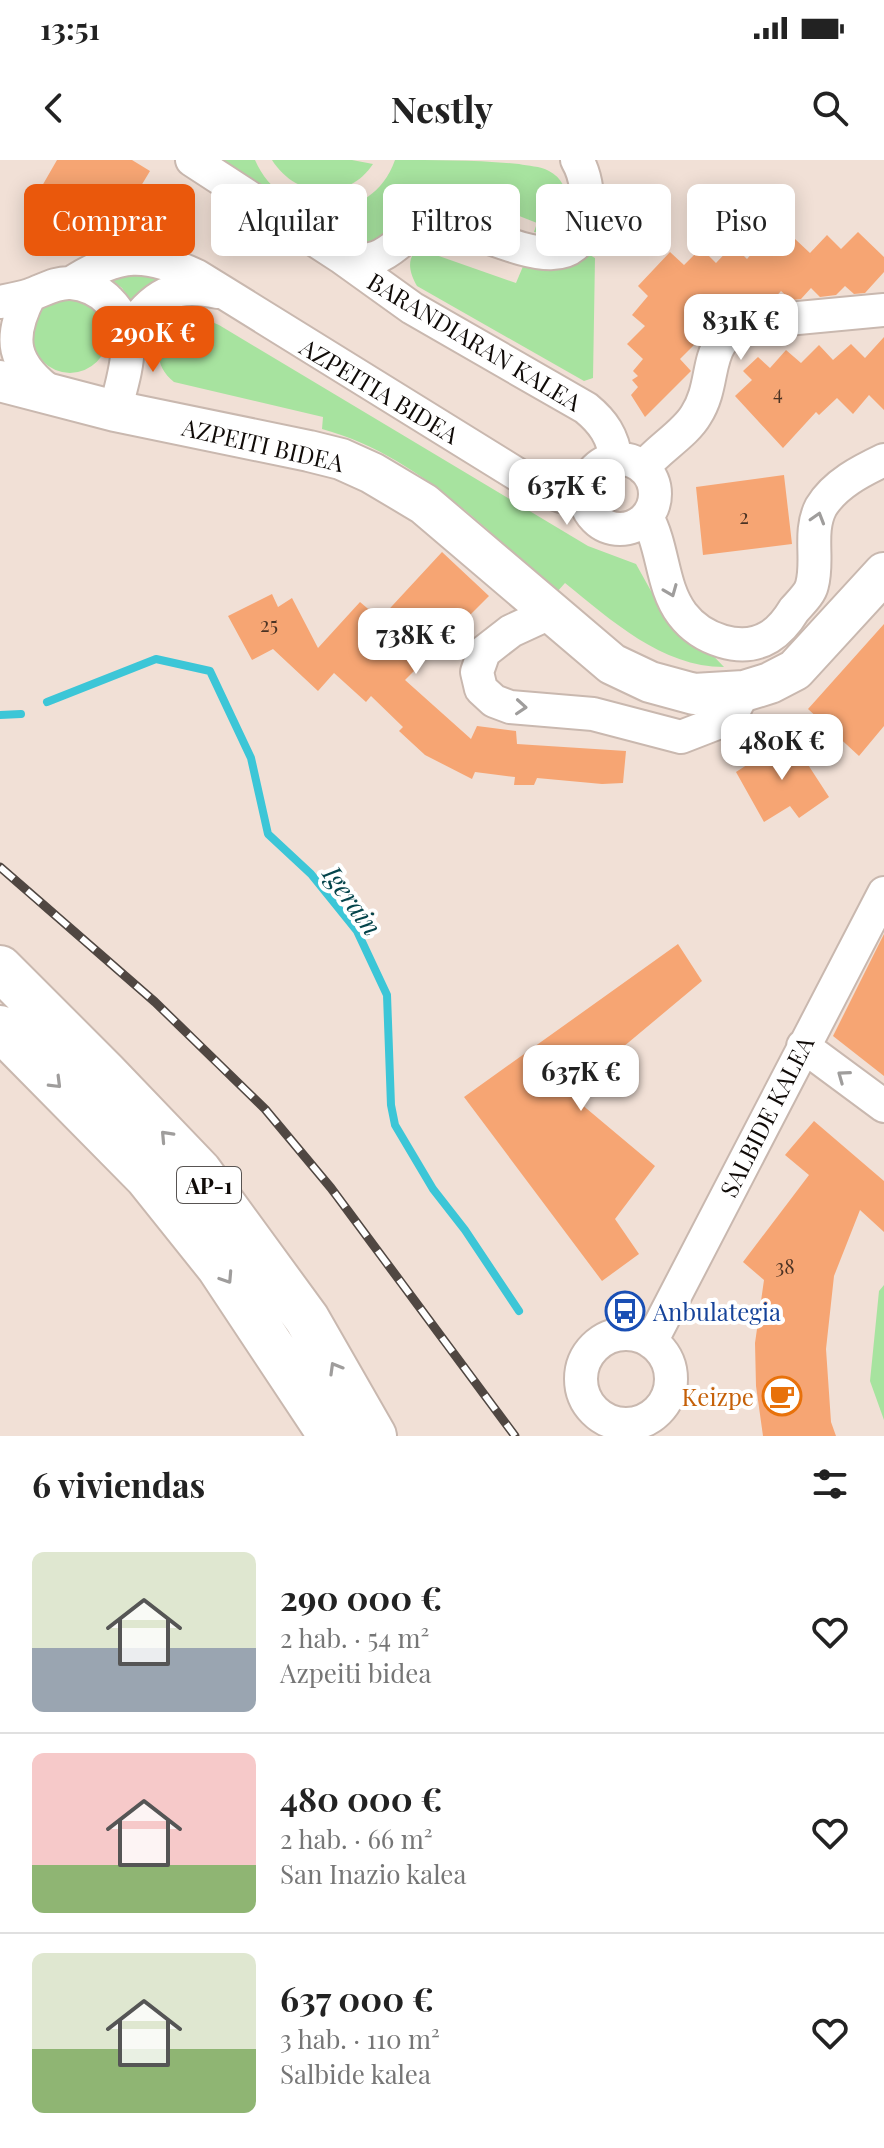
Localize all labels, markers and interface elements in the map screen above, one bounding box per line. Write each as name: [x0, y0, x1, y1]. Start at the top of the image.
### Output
text: 13:51: [40, 8, 100, 48]
text: Nestly: [391, 84, 493, 132]
icon: back: [32, 86, 76, 130]
icon: search: [808, 86, 852, 130]
chip: Comprar: [24, 184, 195, 256]
chip: Alquilar: [211, 184, 367, 256]
chip: Filtros: [383, 184, 520, 256]
chip: Nuevo: [536, 184, 671, 256]
chip: Piso: [687, 184, 795, 256]
street label: BARANDIARAN KALEA: [362, 265, 588, 418]
pin: 831K €: [676, 294, 806, 362]
text: 831K €: [702, 302, 780, 337]
pin: 290K €: [88, 306, 218, 374]
text: 290K €: [110, 314, 196, 349]
street label: AZPEITIA BIDEA: [294, 329, 466, 451]
house number: 4: [773, 378, 783, 405]
street label: AZPEITI BIDEA: [178, 410, 348, 478]
pin: 637K €: [502, 459, 632, 527]
text: 637K €: [527, 467, 607, 502]
house number: 2: [739, 502, 749, 529]
one-way arrow: [809, 512, 825, 526]
one-way arrow: [661, 583, 677, 597]
pin: 738K €: [351, 608, 481, 676]
house number: 25: [260, 610, 278, 637]
text: 738K €: [376, 616, 456, 651]
one-way arrow: [515, 698, 528, 715]
pin: 480K €: [717, 714, 847, 782]
text: 480K €: [739, 722, 825, 757]
water label: Igerain: [315, 857, 390, 942]
street label: SALBIDE KALEA: [712, 1029, 821, 1202]
pin: 637K €: [516, 1045, 646, 1113]
text: 637K €: [541, 1053, 621, 1088]
one-way arrow: [838, 1071, 852, 1086]
one-way arrow: [46, 1074, 61, 1088]
one-way arrow: [160, 1131, 175, 1145]
road number: AP-1: [177, 1167, 241, 1203]
house number: 38: [775, 1252, 795, 1279]
one-way arrow: [217, 1270, 232, 1284]
bus stop icon: Anbulategia: [604, 1290, 646, 1332]
place label: Anbulategia: [652, 1295, 781, 1327]
one-way arrow: [329, 1362, 345, 1377]
cafe icon: Keizpe: [761, 1375, 803, 1417]
place label: Keizpe: [682, 1380, 754, 1412]
text: 6 viviendas: [32, 1461, 205, 1507]
icon: filters: [808, 1462, 852, 1506]
text: 290 000 €: [280, 1574, 442, 1620]
icon: home: [96, 1584, 192, 1680]
icon: heart: [808, 1610, 852, 1654]
text: 2 hab. · 54 m²: [280, 1620, 429, 1655]
text: Azpeiti bidea: [280, 1655, 431, 1690]
text: 480 000 €: [280, 1775, 442, 1821]
icon: home: [96, 1785, 192, 1881]
icon: heart: [808, 1811, 852, 1855]
text: 2 hab. · 66 m²: [280, 1821, 433, 1856]
text: San Inazio kalea: [280, 1856, 466, 1891]
text: 637 000 €: [280, 1975, 434, 2021]
icon: home: [96, 1985, 192, 2081]
icon: heart: [808, 2011, 852, 2055]
text: 3 hab. · 110 m²: [280, 2021, 440, 2056]
text: Salbide kalea: [280, 2056, 431, 2091]

